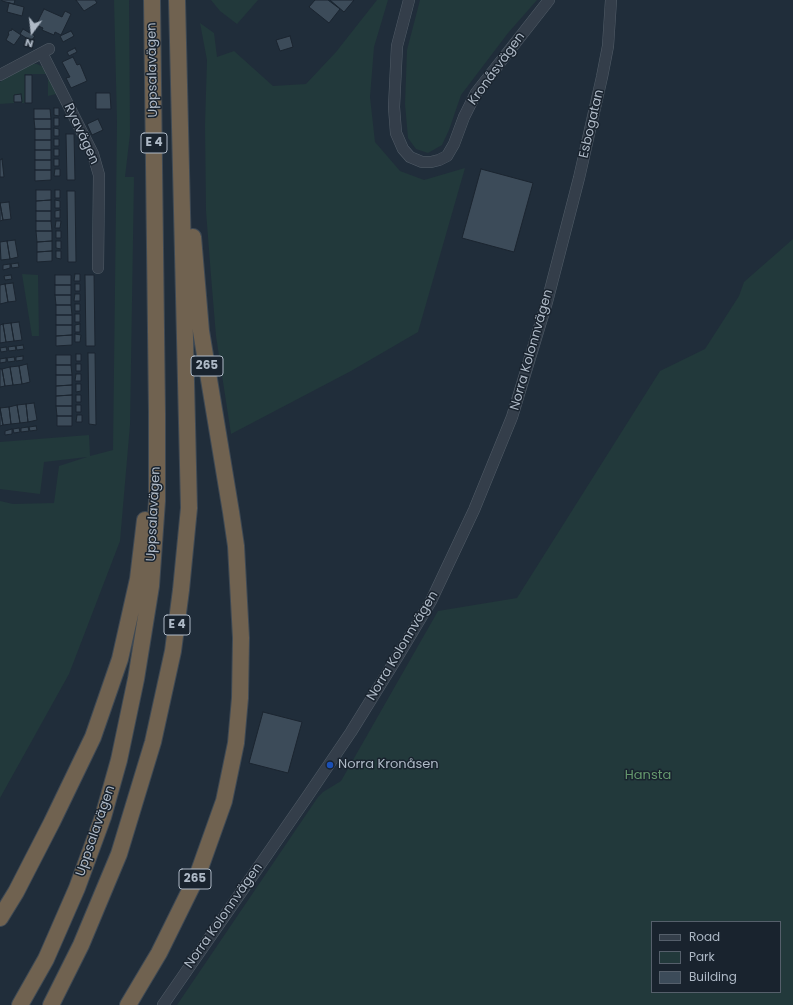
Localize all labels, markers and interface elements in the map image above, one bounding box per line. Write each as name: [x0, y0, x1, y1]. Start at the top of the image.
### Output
north arrow: [12, 12, 52, 52]
street label: Uppsalavägen: [144, 22, 162, 118]
street label: Kronåsvägen: [465, 30, 529, 108]
text: N: [23, 35, 35, 52]
street label: Esbogatan: [577, 88, 607, 160]
street label: Ryavägen: [60, 101, 102, 167]
road number: E 4: [141, 133, 167, 153]
street label: Norra Kolonnvägen: [507, 288, 557, 412]
road number: 265: [191, 356, 223, 376]
street label: Uppsalavägen: [144, 466, 164, 562]
street label: Norra Kolonnvägen: [364, 588, 442, 704]
road number: E 4: [164, 615, 190, 635]
place label: Norra Kronåsen: [338, 757, 439, 773]
marker: Norra Kronåsen: [325, 760, 335, 770]
park label: Hansta: [625, 768, 671, 784]
street label: Uppsalavägen: [73, 783, 119, 879]
street label: Norra Kolonnvägen: [182, 860, 266, 972]
road number: 265: [179, 869, 211, 889]
legend: [651, 921, 781, 993]
text: Road: [689, 928, 720, 945]
text: Park: [689, 948, 715, 965]
text: Building: [689, 968, 737, 985]

